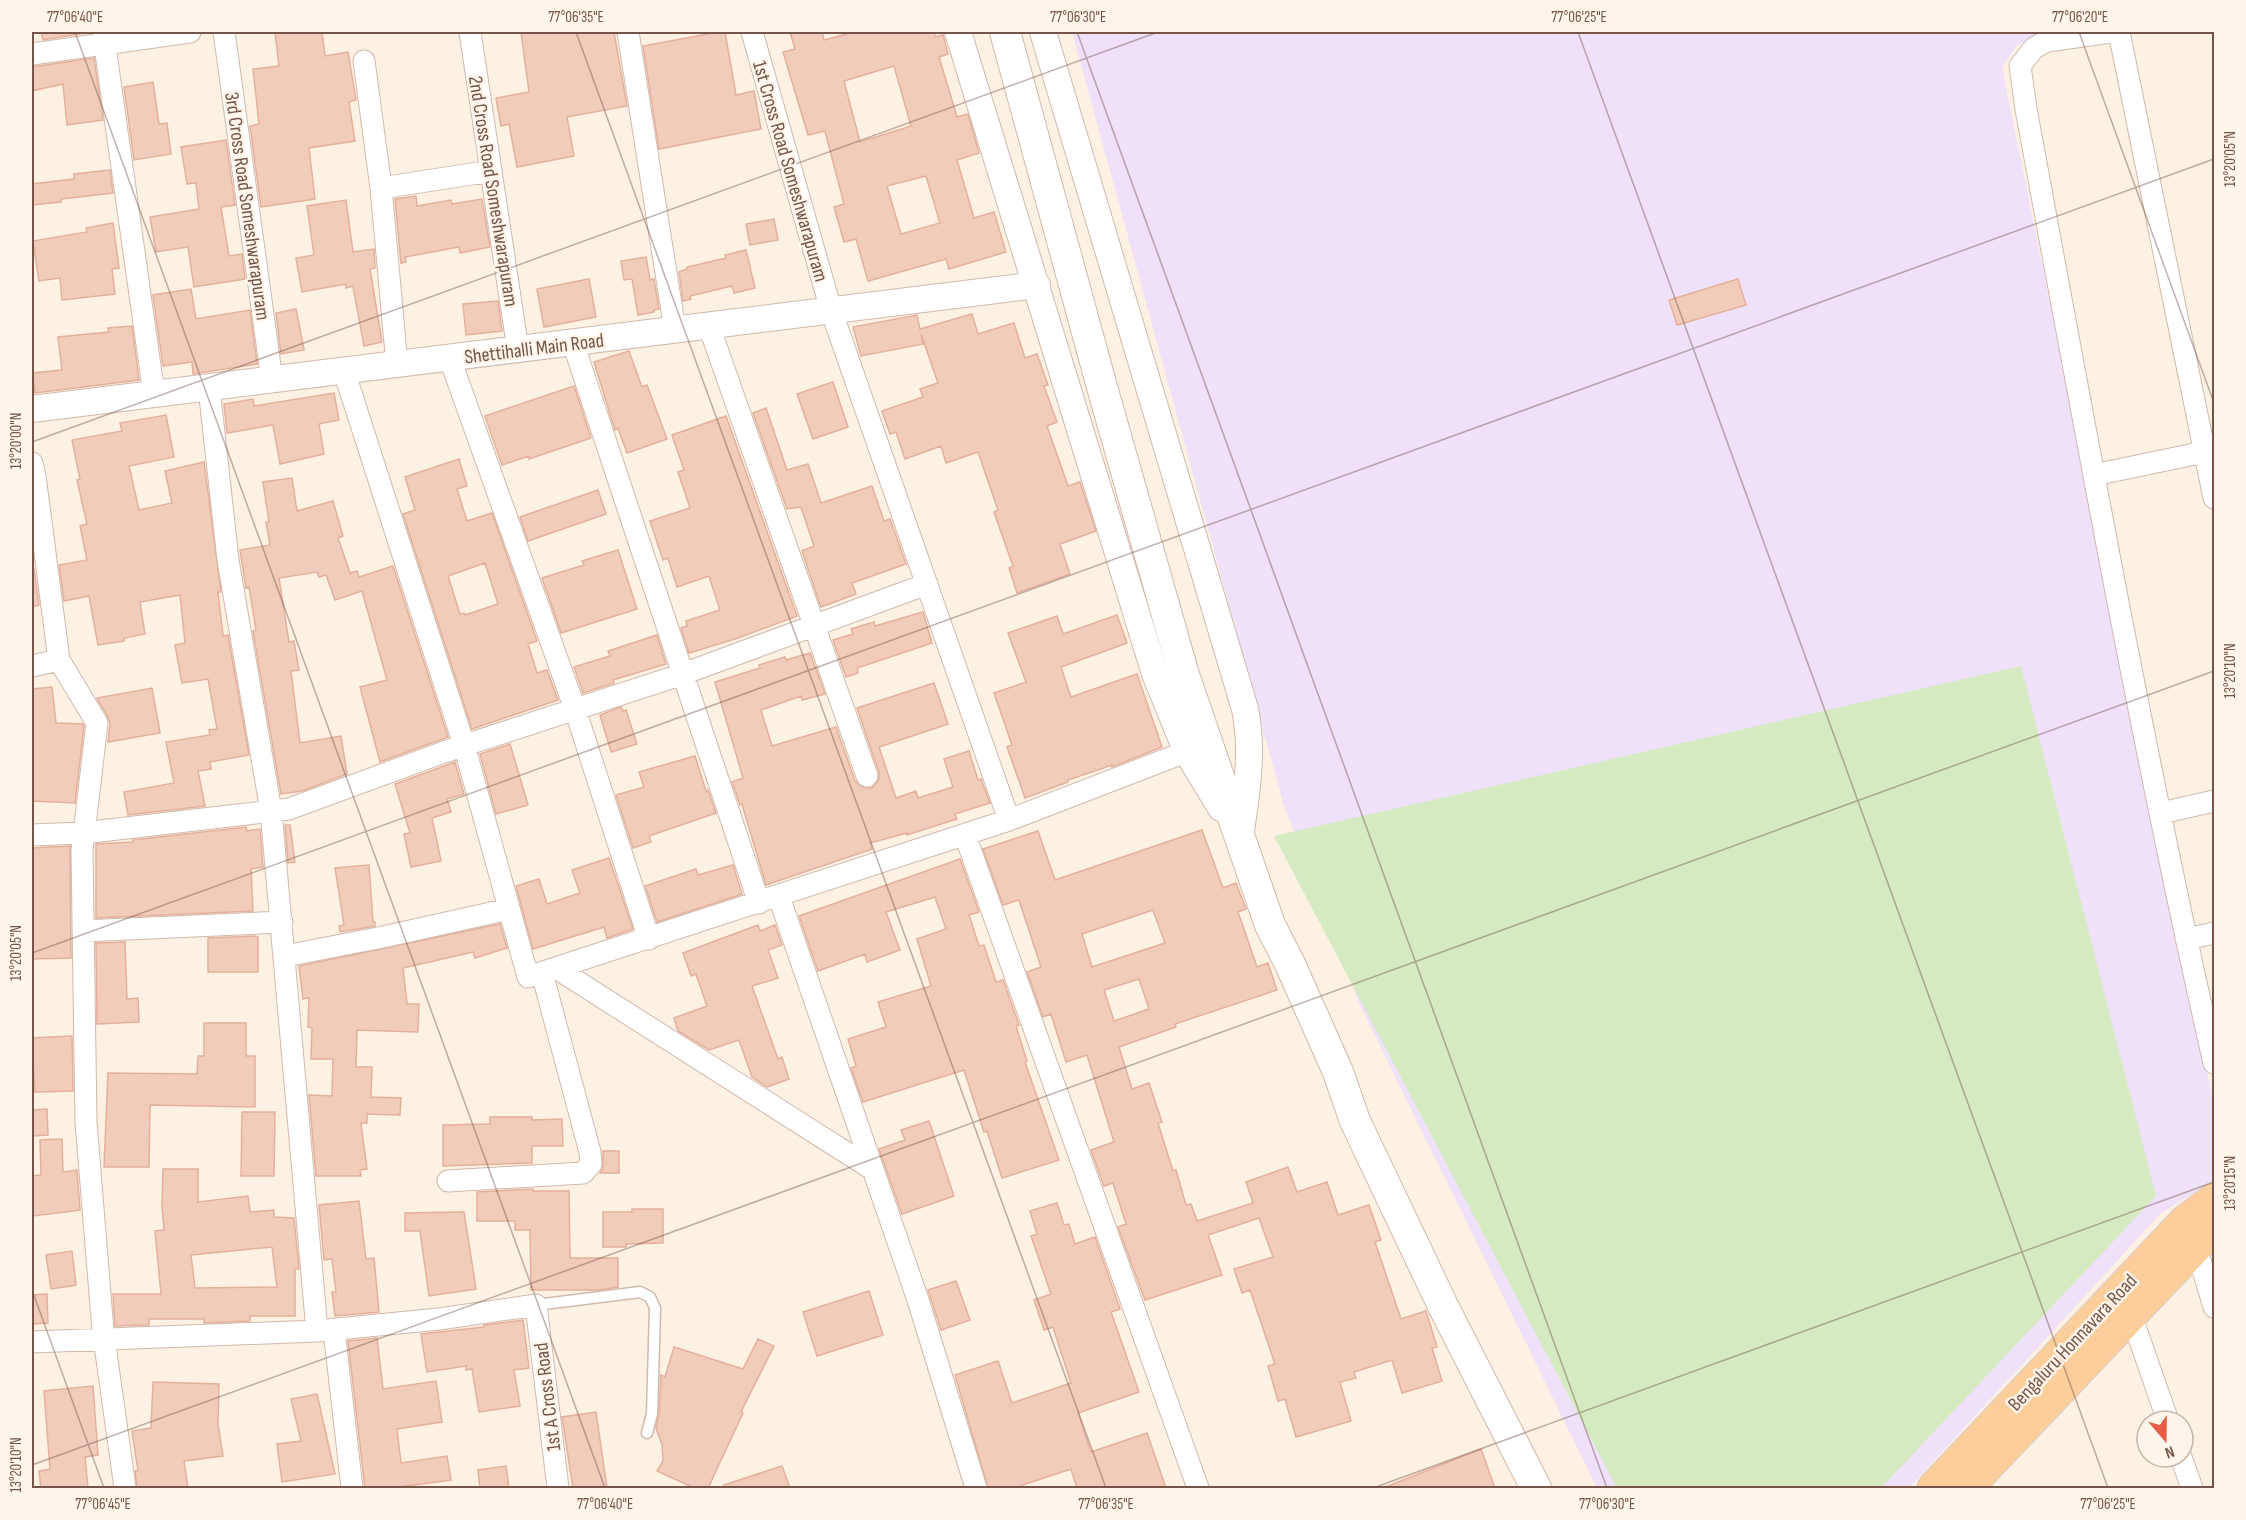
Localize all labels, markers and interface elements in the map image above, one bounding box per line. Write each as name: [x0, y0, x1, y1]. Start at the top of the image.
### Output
text: 77°06'40"E: [47, 8, 103, 27]
text: 77°06'35"E: [548, 8, 604, 27]
text: 77°06'30"E: [1050, 8, 1106, 27]
text: 77°06'25"E: [1551, 8, 1607, 27]
text: 77°06'20"E: [2052, 8, 2108, 27]
street label: 1st Cross Road Someshwarapuram: [747, 58, 833, 284]
street label: 2nd Cross Road Someshwarapuram: [463, 74, 523, 308]
street label: 3rd Cross Road Someshwarapuram: [219, 90, 275, 322]
text: 13°20'05"N: [2221, 131, 2240, 187]
street label: Shettihalli Main Road: [463, 329, 605, 369]
text: 13°20'00"N: [7, 413, 26, 469]
text: 13°20'10"N: [2221, 643, 2240, 699]
text: 13°20'05"N: [7, 925, 26, 981]
text: 13°20'15"N: [2221, 1156, 2240, 1210]
street label: Bengaluru Honnavara Road: [2003, 1269, 2142, 1416]
street label: 1st A Cross Road: [529, 1341, 567, 1453]
north arrow: [2135, 1409, 2195, 1469]
text: 13°20'10"N: [7, 1437, 26, 1493]
text: N: [2162, 1441, 2177, 1462]
text: 77°06'45"E: [75, 1495, 131, 1514]
text: 77°06'40"E: [577, 1495, 633, 1514]
text: 77°06'35"E: [1078, 1495, 1134, 1514]
text: 77°06'30"E: [1579, 1495, 1635, 1514]
text: 77°06'25"E: [2080, 1495, 2136, 1514]

